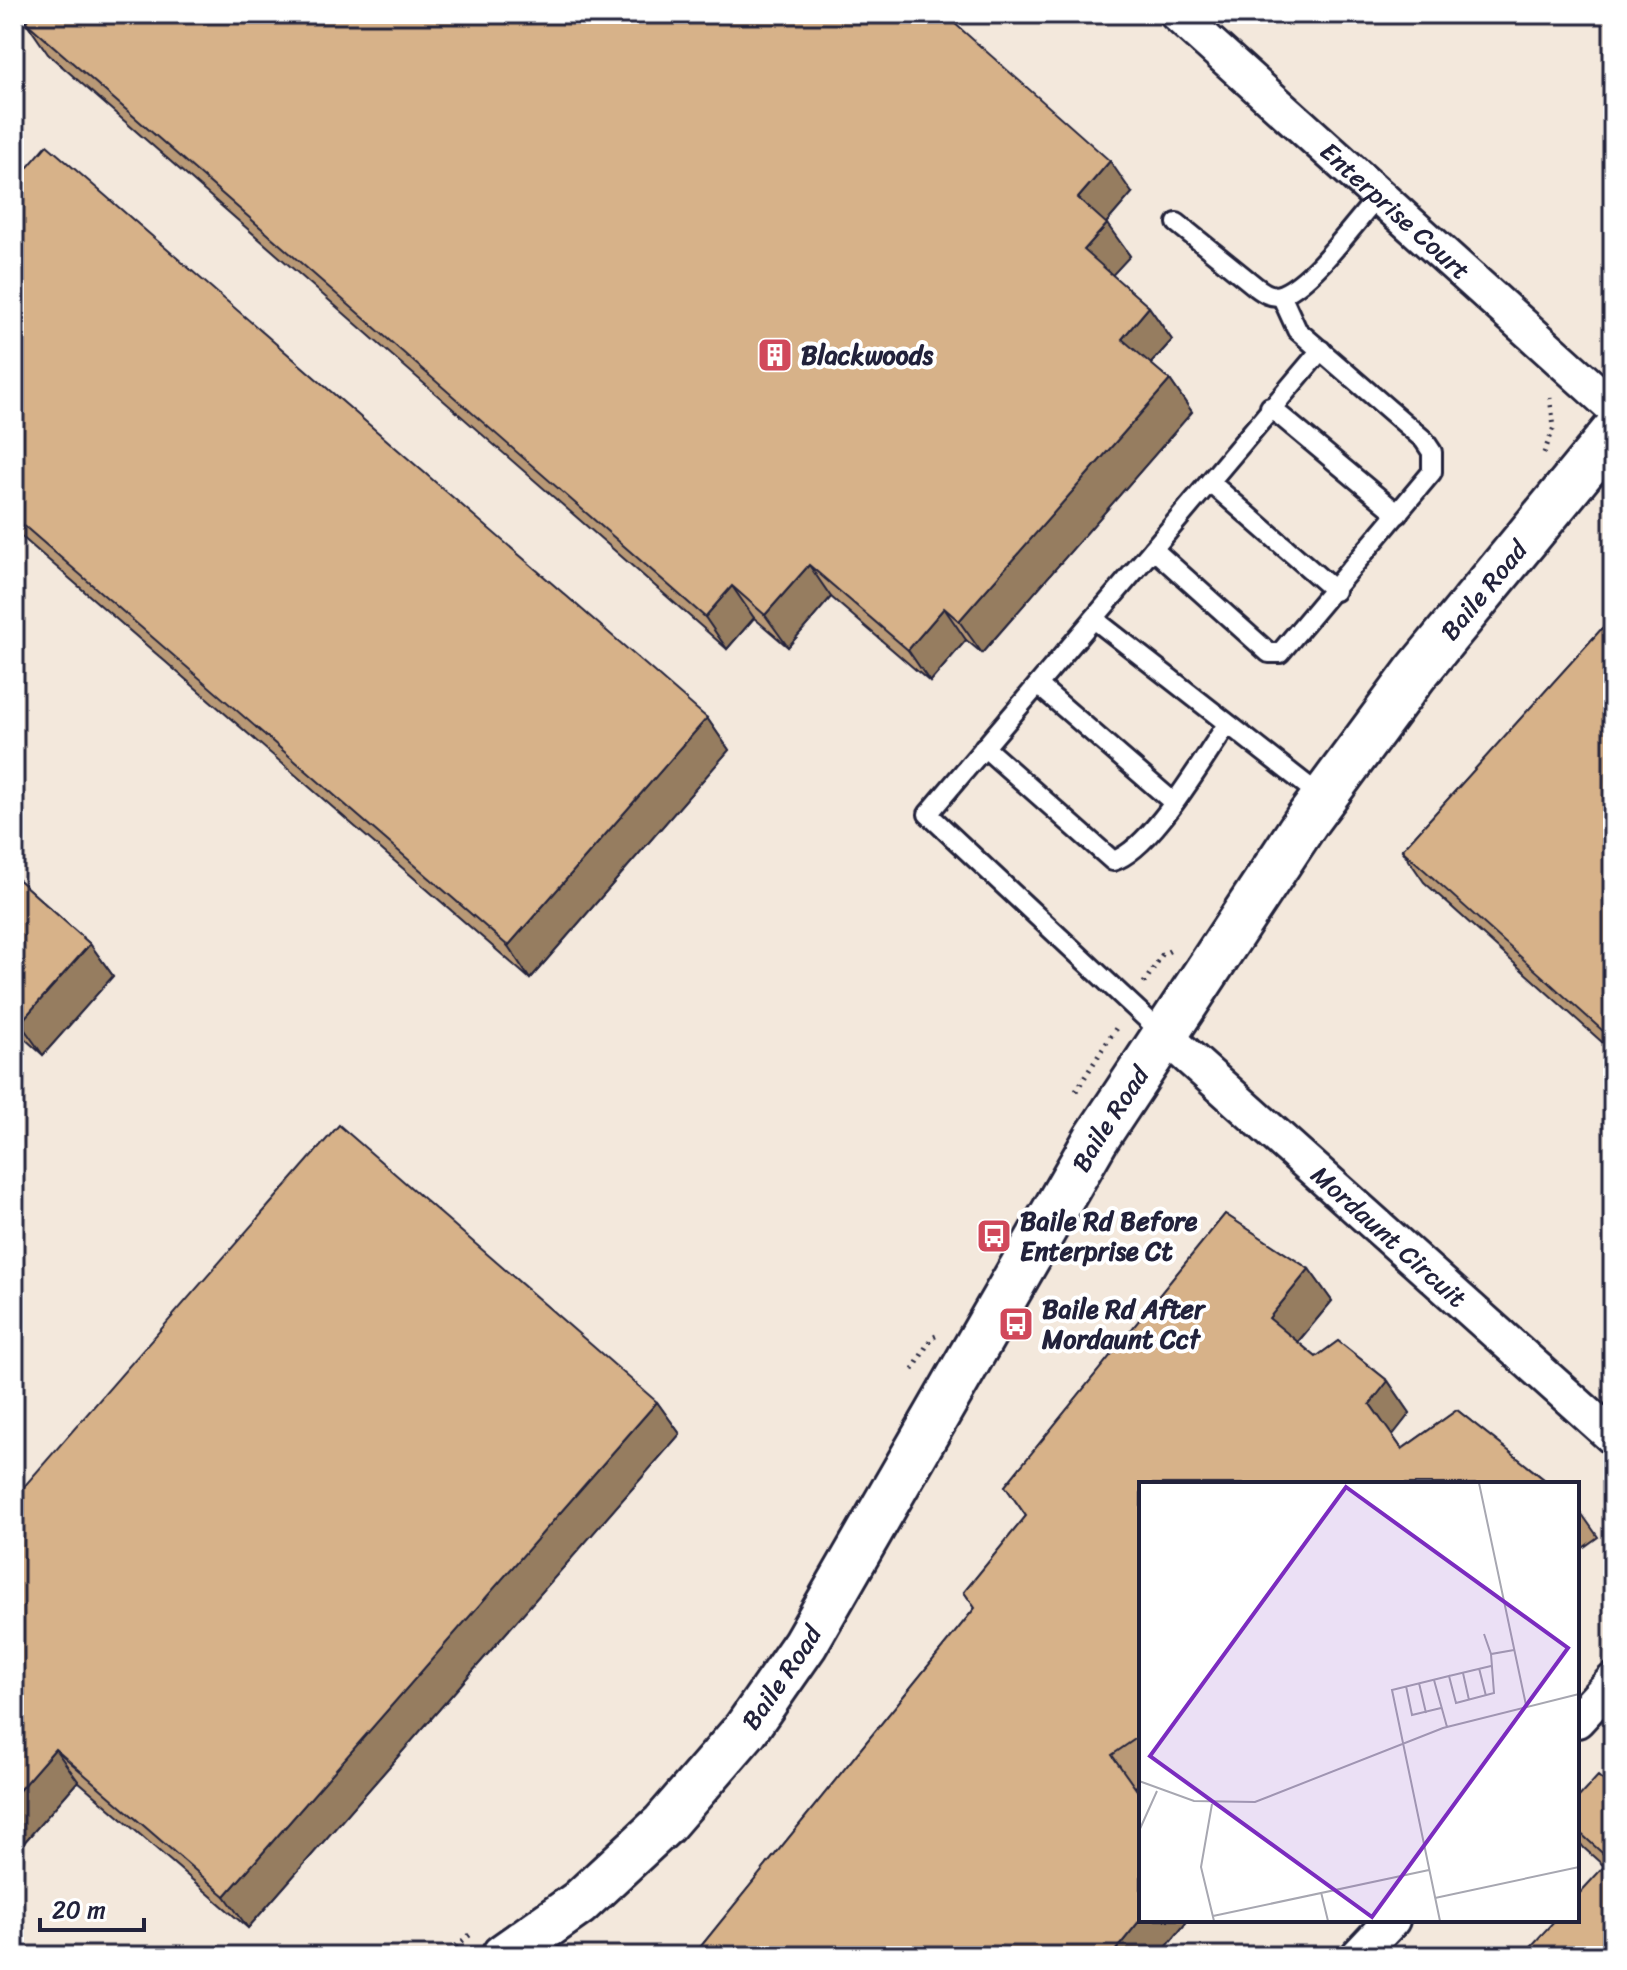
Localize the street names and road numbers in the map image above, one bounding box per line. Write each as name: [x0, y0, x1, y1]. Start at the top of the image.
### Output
street label: Enterprise Court: [1309, 130, 1482, 292]
street label: Baile Road: [1428, 528, 1541, 651]
street label: Baile Road: [1058, 1054, 1163, 1181]
street label: Mordaunt Circuit: [1300, 1153, 1478, 1320]
street label: Baile Road: [729, 1614, 835, 1740]

